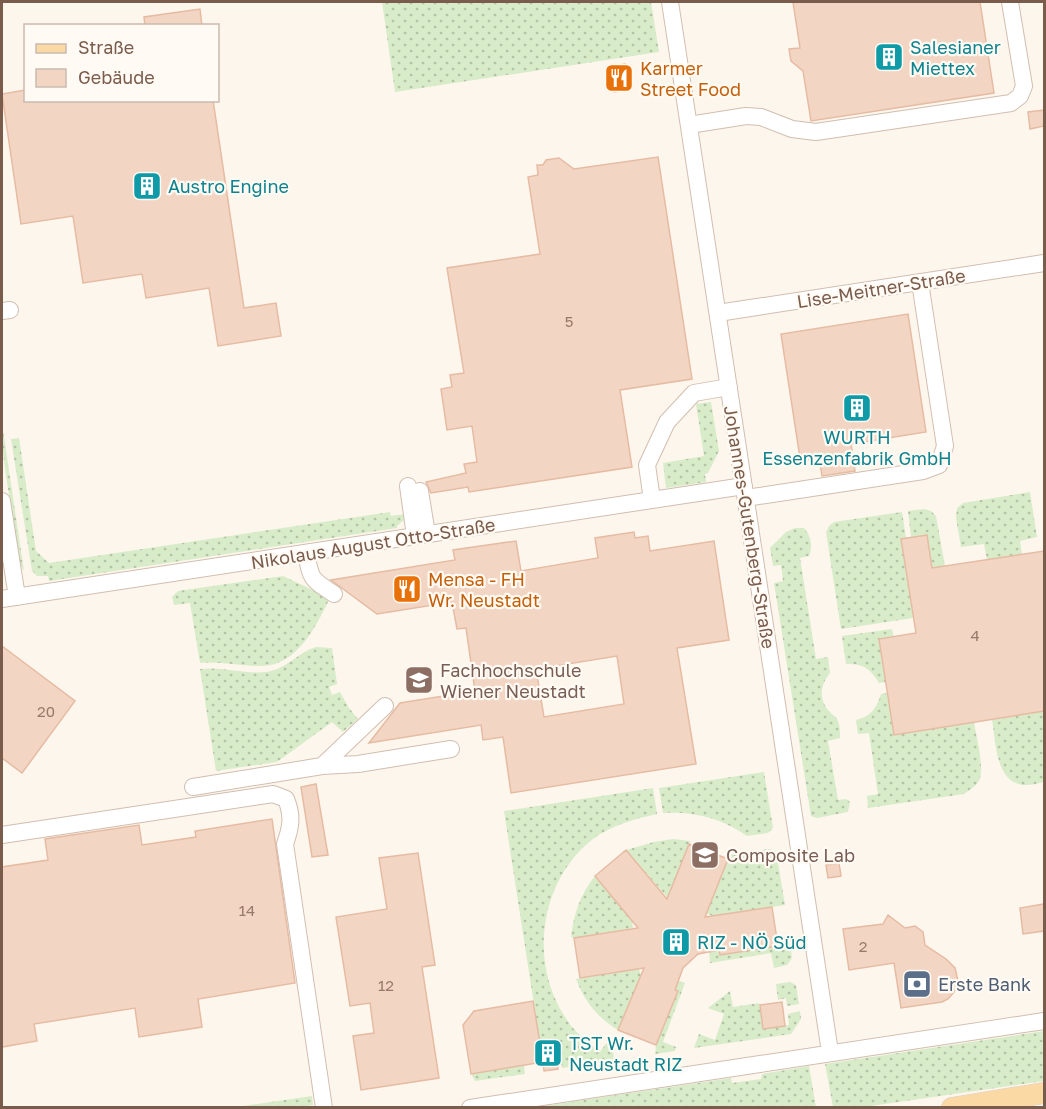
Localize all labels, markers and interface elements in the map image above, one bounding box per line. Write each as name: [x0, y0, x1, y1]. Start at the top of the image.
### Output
legend: [24, 24, 219, 102]
text: Straße: [78, 36, 134, 58]
place label: Salesianer Miettex: [910, 36, 1001, 79]
building icon: Salesianer Miettex: [873, 41, 905, 73]
place label: Karmer Street Food: [640, 57, 741, 100]
restaurant icon: Karmer Street Food: [603, 62, 635, 94]
text: Gebäude: [78, 66, 155, 88]
building icon: Austro Engine: [131, 170, 163, 202]
place label: Austro Engine: [168, 175, 289, 197]
street label: Lise-Meitner-Straße: [795, 264, 967, 312]
house number: 5: [565, 312, 573, 330]
building icon: WURTH Essenzenfabrik GmbH: [841, 392, 873, 424]
street label: Johannes-Gutenberg-Straße: [720, 404, 780, 650]
place label: WURTH Essenzenfabrik GmbH: [762, 426, 952, 469]
street label: Nikolaus August Otto-Straße: [249, 513, 497, 573]
place label: Mensa - FH Wr. Neustadt: [428, 568, 540, 611]
restaurant icon: Mensa - FH Wr. Neustadt: [391, 573, 423, 605]
house number: 4: [970, 626, 980, 644]
place label: Fachhochschule Wiener Neustadt: [440, 659, 586, 702]
school or university icon: Fachhochschule Wiener Neustadt: [403, 664, 435, 696]
house number: 20: [37, 702, 55, 720]
school or university icon: Composite Lab: [689, 839, 721, 871]
place label: Composite Lab: [726, 844, 855, 866]
house number: 14: [239, 901, 255, 919]
building icon: RIZ - NÖ Süd: [660, 926, 692, 958]
place label: RIZ - NÖ Süd: [697, 931, 807, 953]
house number: 2: [859, 937, 867, 955]
bank icon: Erste Bank: [901, 968, 933, 1000]
place label: Erste Bank: [938, 973, 1031, 995]
house number: 12: [378, 976, 394, 994]
place label: TST Wr. Neustadt RIZ: [569, 1032, 682, 1075]
building icon: TST Wr. Neustadt RIZ: [532, 1037, 564, 1069]

